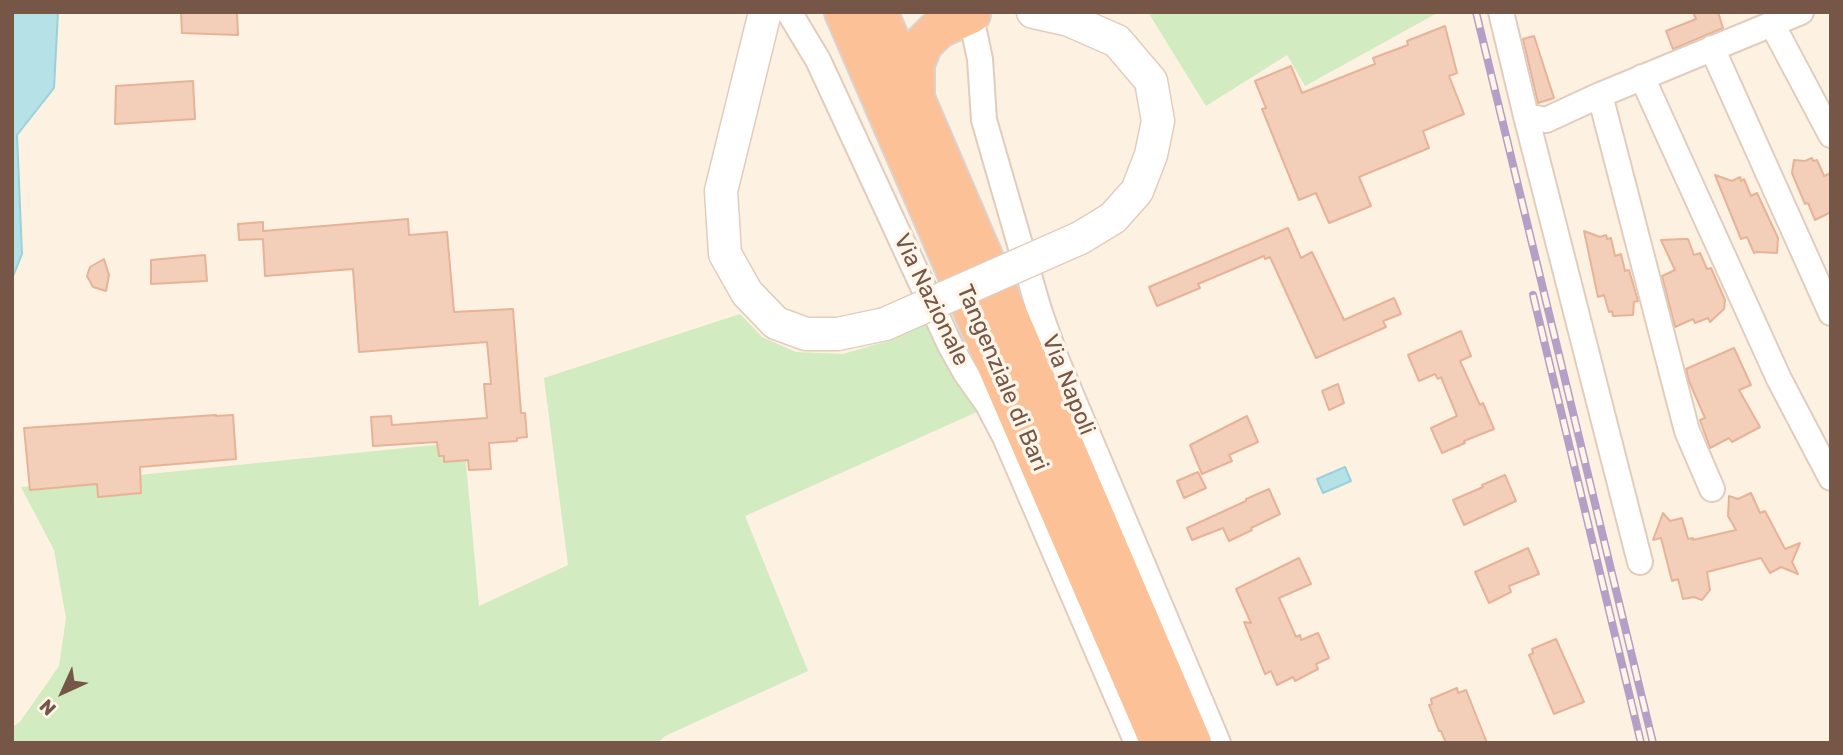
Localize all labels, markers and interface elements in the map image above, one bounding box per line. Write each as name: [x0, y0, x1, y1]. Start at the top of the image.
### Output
street label: Via Nazionale: [887, 230, 975, 370]
street label: Tangenziale di Bari: [950, 281, 1054, 475]
street label: Via Napoli: [1035, 331, 1101, 439]
north arrow: [28, 657, 98, 727]
text: N: [35, 694, 61, 720]

